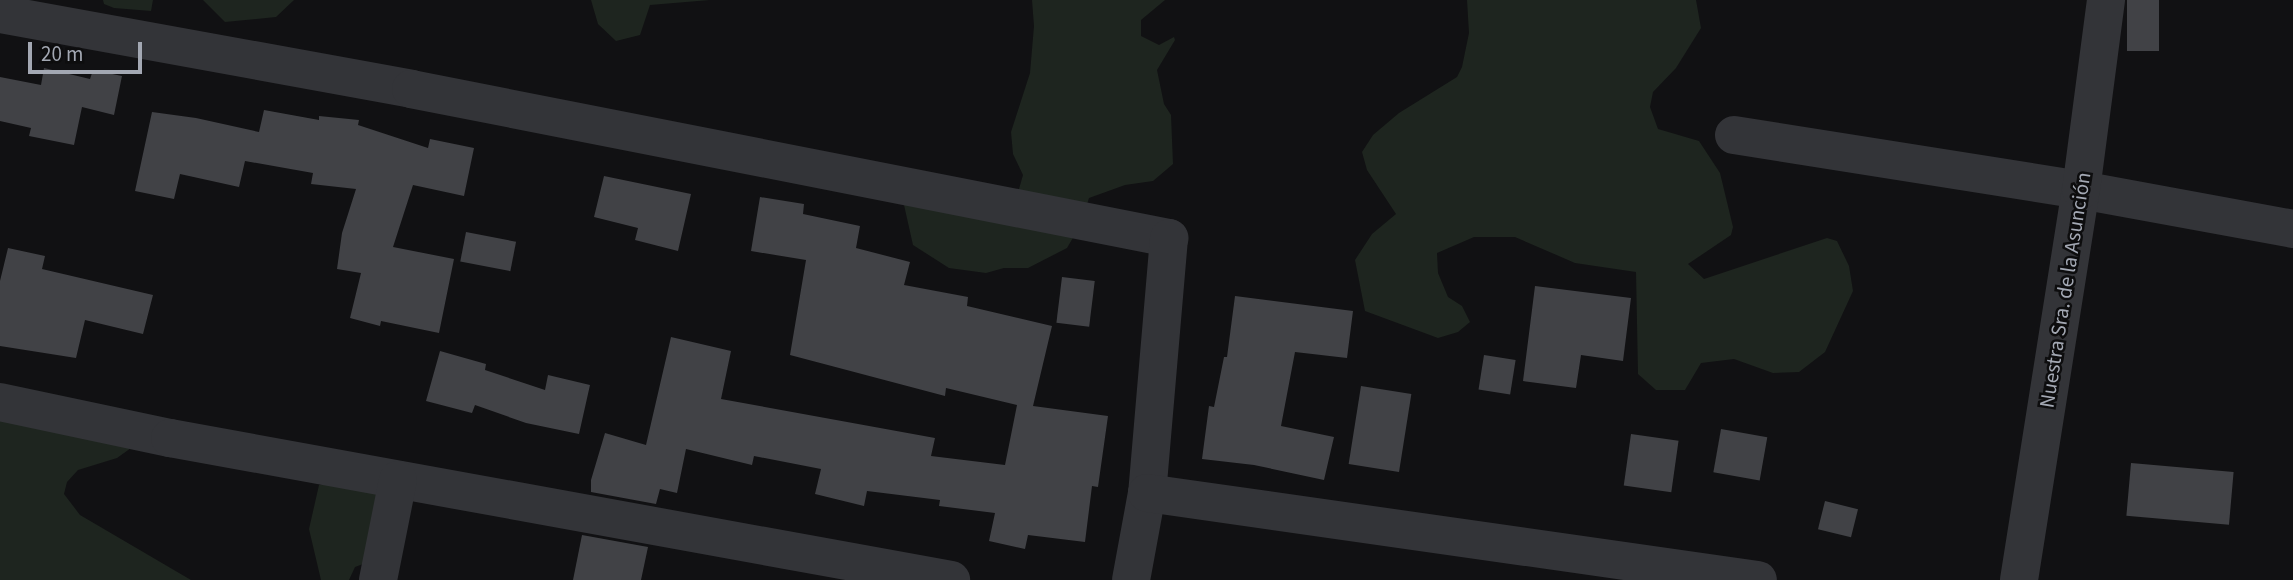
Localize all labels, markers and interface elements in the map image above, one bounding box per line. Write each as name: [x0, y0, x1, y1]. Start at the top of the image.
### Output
scale bar: [32, 28, 145, 72]
text: 20 m: [41, 39, 83, 69]
street label: Nuestra Sra. de la Asunción: [2034, 170, 2096, 410]

